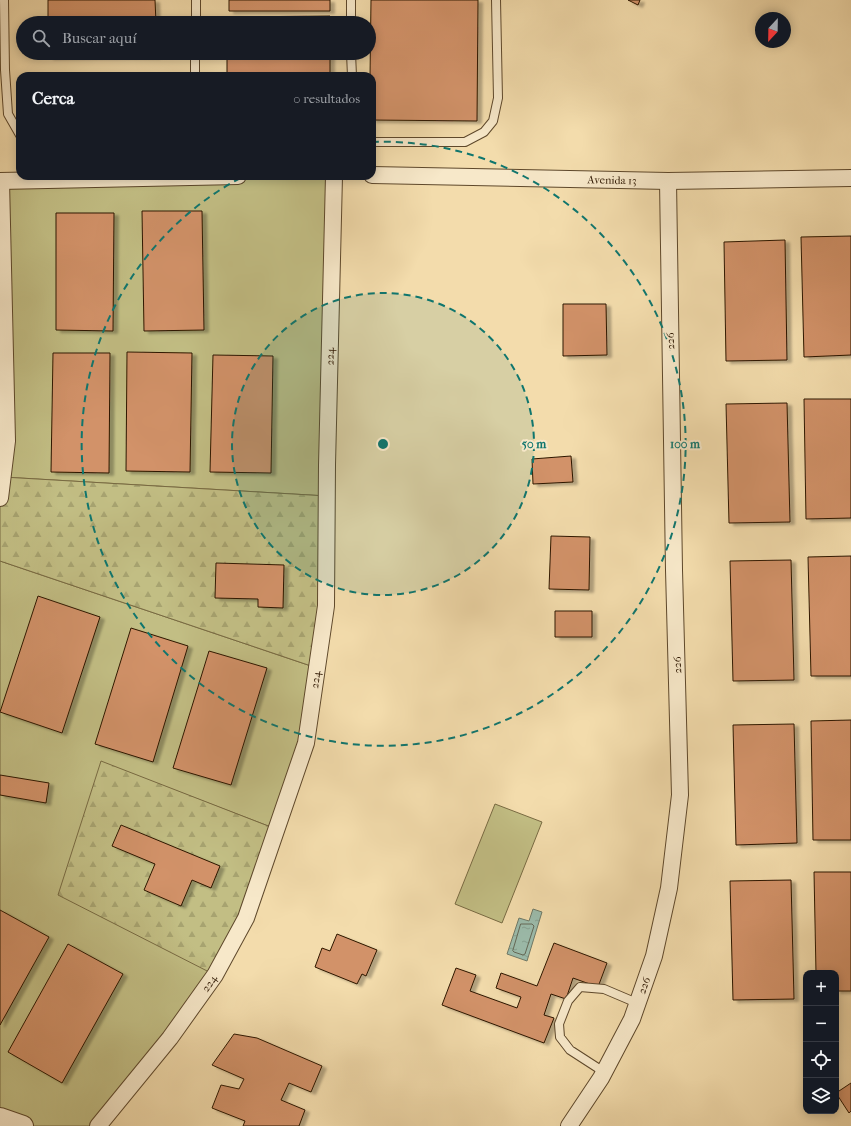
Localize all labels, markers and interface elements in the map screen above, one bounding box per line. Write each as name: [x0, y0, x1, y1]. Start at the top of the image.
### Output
north arrow: [755, 12, 791, 48]
search box: [16, 16, 376, 60]
icon: search: [30, 27, 52, 49]
text: Buscar aquí: [62, 29, 137, 47]
text: Cerca: [32, 88, 74, 108]
text: 0 resultados: [293, 91, 360, 106]
street label: Avenida 13: [586, 173, 637, 187]
street label: 226: [664, 332, 677, 350]
street label: 224: [323, 347, 337, 366]
centre of rings: [376, 437, 390, 451]
text: 50 m: [522, 437, 547, 451]
text: 100 m: [670, 437, 701, 451]
street label: 226: [671, 656, 684, 674]
street label: 224: [308, 670, 324, 690]
map controls: [803, 970, 839, 1114]
button: +: [803, 970, 839, 1006]
street label: 224: [199, 972, 220, 995]
street label: 226: [635, 975, 653, 996]
button: −: [803, 1006, 839, 1042]
button: locate: [803, 1042, 839, 1078]
button: layers: [803, 1078, 839, 1114]

